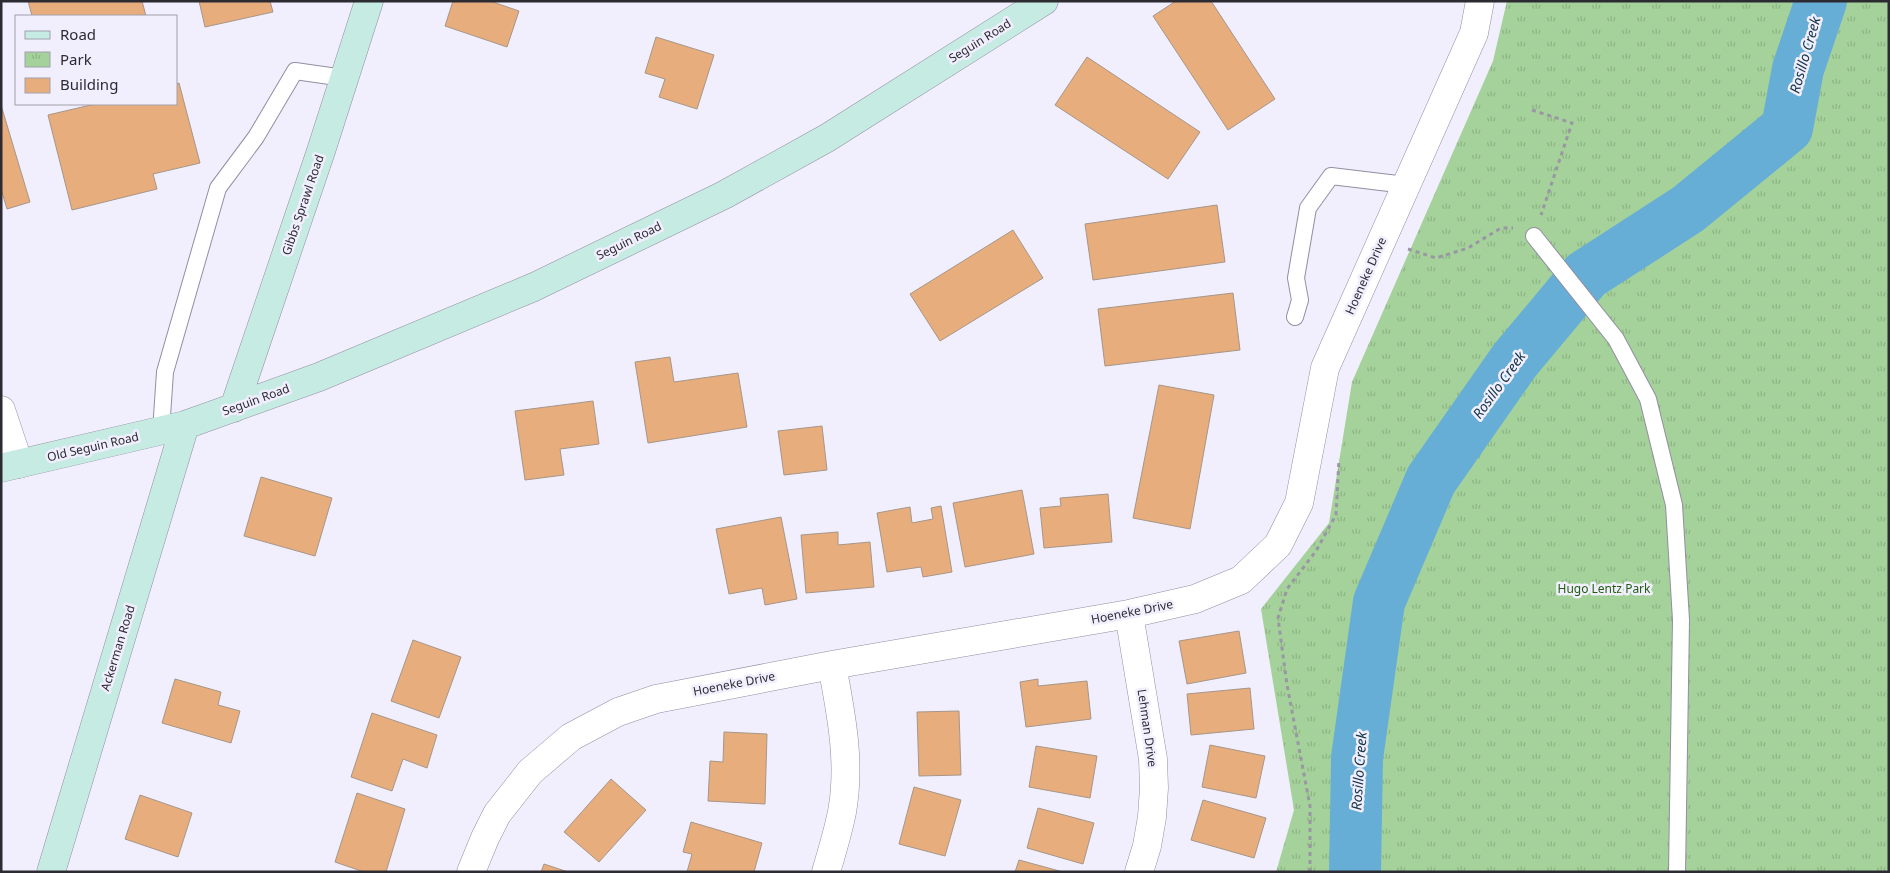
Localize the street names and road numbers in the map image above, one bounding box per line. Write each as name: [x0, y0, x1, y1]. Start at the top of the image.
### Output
street label: Seguin Road: [945, 15, 1014, 66]
street label: Gibbs Sprawl Road: [277, 152, 328, 257]
street label: Seguin Road: [593, 217, 664, 264]
street label: Hoeneke Drive: [1341, 234, 1390, 317]
street label: Seguin Road: [220, 379, 292, 420]
street label: Old Seguin Road: [45, 428, 140, 465]
street label: Hoeneke Drive: [1090, 595, 1175, 628]
street label: Ackerman Road: [96, 603, 139, 693]
street label: Hoeneke Drive: [692, 667, 777, 700]
street label: Lehman Drive: [1134, 688, 1161, 768]

